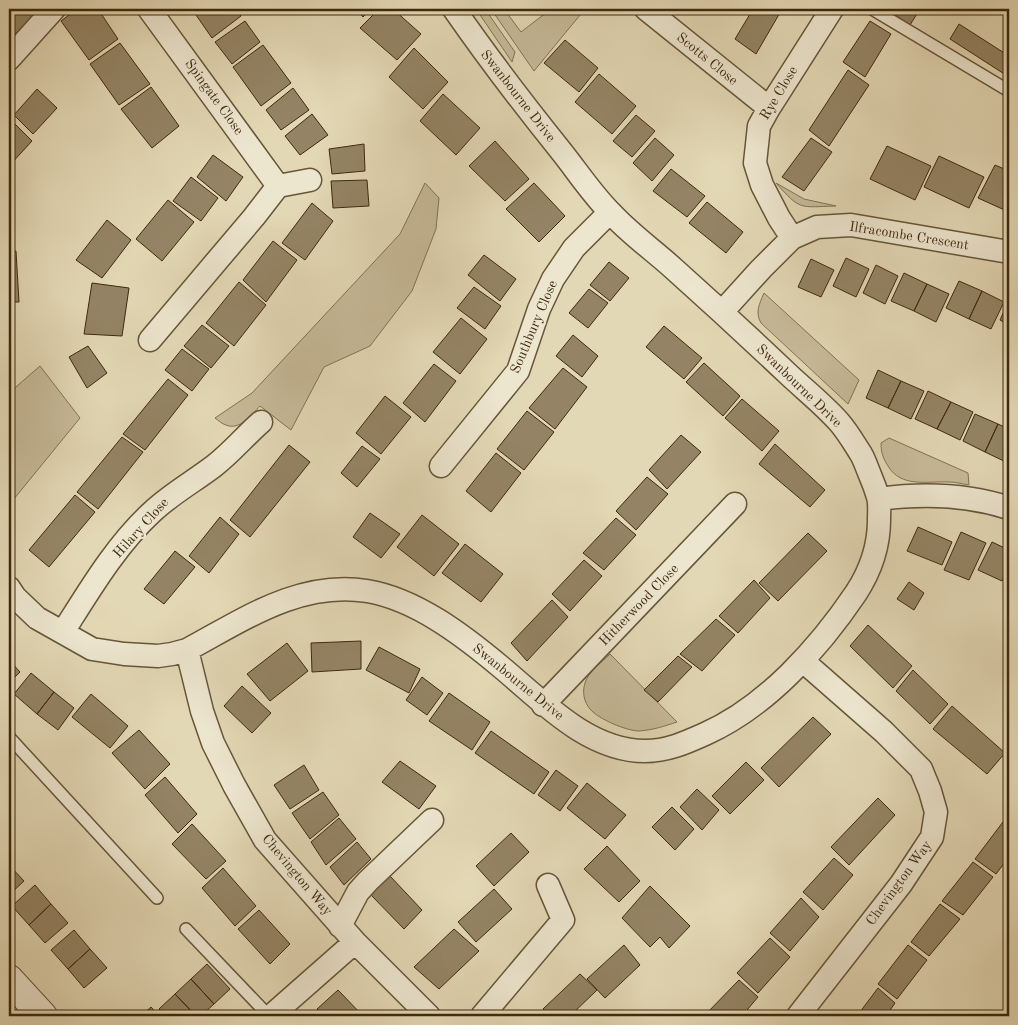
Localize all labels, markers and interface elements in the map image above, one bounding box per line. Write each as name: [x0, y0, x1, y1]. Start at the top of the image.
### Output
street label: Scotts Close: [674, 30, 740, 88]
street label: Swanbourne Drive: [478, 47, 558, 145]
street label: Spingate Close: [182, 57, 246, 137]
street label: Rye Close: [758, 64, 800, 122]
street label: Ilfracombe Crescent: [848, 220, 970, 252]
street label: Southbury Close: [508, 278, 560, 376]
street label: Swanbourne Drive: [754, 342, 844, 430]
street label: Hilary Close: [111, 495, 171, 561]
street label: Hitherwood Close: [597, 561, 681, 649]
street label: Swanbourne Drive: [470, 641, 566, 723]
street label: Chevington Way: [259, 832, 335, 919]
street label: Chevington Way: [864, 838, 935, 928]

